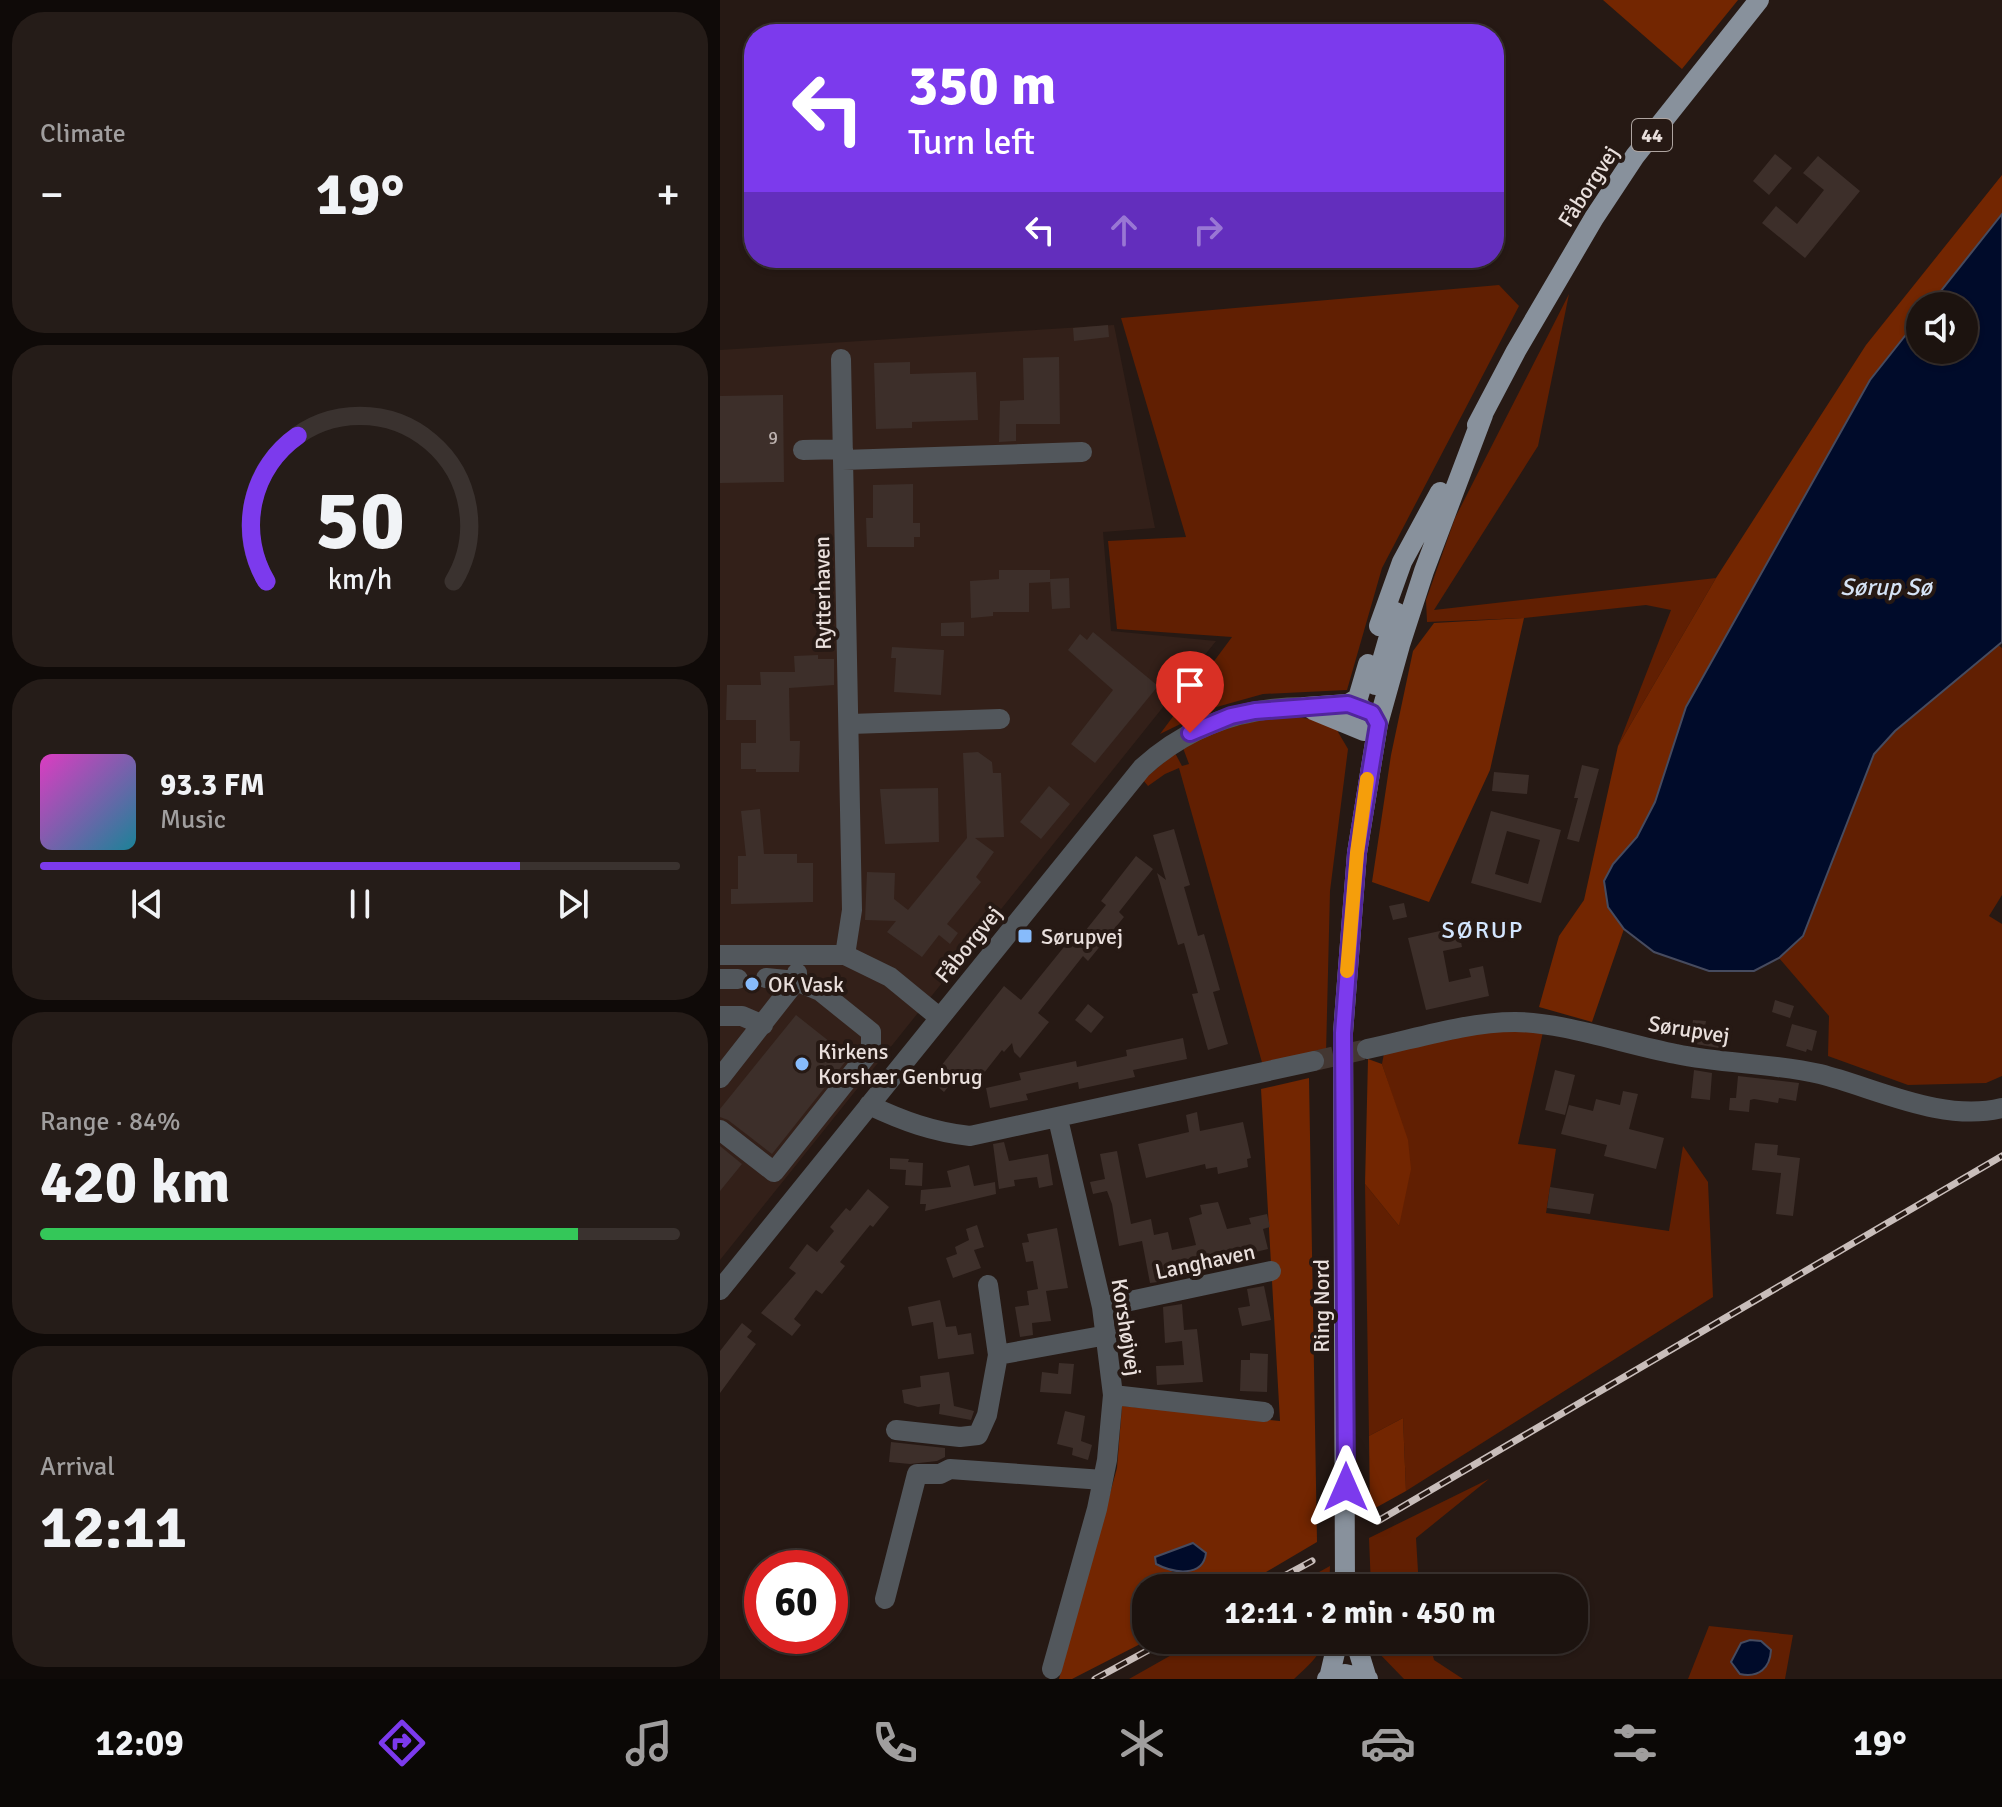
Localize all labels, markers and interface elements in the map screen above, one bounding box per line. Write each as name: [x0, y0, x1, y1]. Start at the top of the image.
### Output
text: 350 m: [908, 51, 1056, 120]
icon: left: [776, 56, 880, 160]
text: Climate: [40, 118, 126, 150]
road number: 44: [1632, 119, 1672, 151]
text: Turn left: [908, 120, 1035, 165]
street label: Fåborgvej: [1552, 141, 1625, 232]
text: 19°: [316, 158, 404, 232]
text: −: [40, 168, 64, 222]
text: +: [656, 168, 680, 222]
icon: left: [1018, 208, 1062, 252]
icon: ahead: [1102, 208, 1146, 252]
icon: right: [1186, 208, 1230, 252]
map controls: [1906, 292, 1978, 364]
button: sound: [1906, 292, 1978, 364]
house number: 9: [768, 427, 778, 449]
text: 50: [315, 470, 405, 572]
street label: Rytterhaven: [808, 536, 837, 650]
text: km/h: [328, 562, 392, 597]
water label: Sørup Sø: [1840, 572, 1933, 602]
pin: [1156, 651, 1224, 733]
icon: arrive: [1168, 663, 1212, 707]
text: 93.3 FM: [160, 767, 265, 804]
text: Music: [160, 804, 226, 836]
icon: previous: [125, 882, 169, 926]
icon: pause: [338, 882, 382, 926]
icon: next: [551, 882, 595, 926]
street label: Fåborgvej: [929, 900, 1008, 988]
district label: SØRUP: [1442, 915, 1524, 945]
place label: Sørupvej: [1041, 923, 1123, 950]
marker: Sørupvej: [1016, 927, 1034, 945]
place label: OK Vask: [768, 971, 844, 998]
marker: OK Vask: [743, 975, 761, 993]
street label: Sørupvej: [1646, 1010, 1732, 1049]
place label: Kirkens Korshær Genbrug: [818, 1038, 983, 1090]
marker: Kirkens Korshær Genbrug: [793, 1055, 811, 1073]
text: Range · 84%: [40, 1106, 181, 1138]
text: 420 km: [40, 1146, 230, 1220]
street label: Langhaven: [1153, 1238, 1258, 1285]
street label: Ring Nord: [1308, 1259, 1335, 1353]
street label: Korshøjvej: [1105, 1277, 1148, 1378]
position arrow: [1304, 1445, 1388, 1529]
text: Arrival: [40, 1451, 115, 1483]
text: 12:11: [40, 1491, 187, 1565]
speed limit sign: 60: [744, 1550, 848, 1654]
text: 12:11 · 2 min · 450 m: [1224, 1595, 1496, 1632]
icon: directions: [374, 1715, 430, 1771]
icon: music: [621, 1715, 677, 1771]
icon: phone: [867, 1715, 923, 1771]
icon: climate: [1114, 1715, 1170, 1771]
icon: car: [1360, 1715, 1416, 1771]
icon: filters: [1607, 1715, 1663, 1771]
text: 12:09: [95, 1721, 184, 1766]
text: 19°: [1853, 1721, 1907, 1766]

